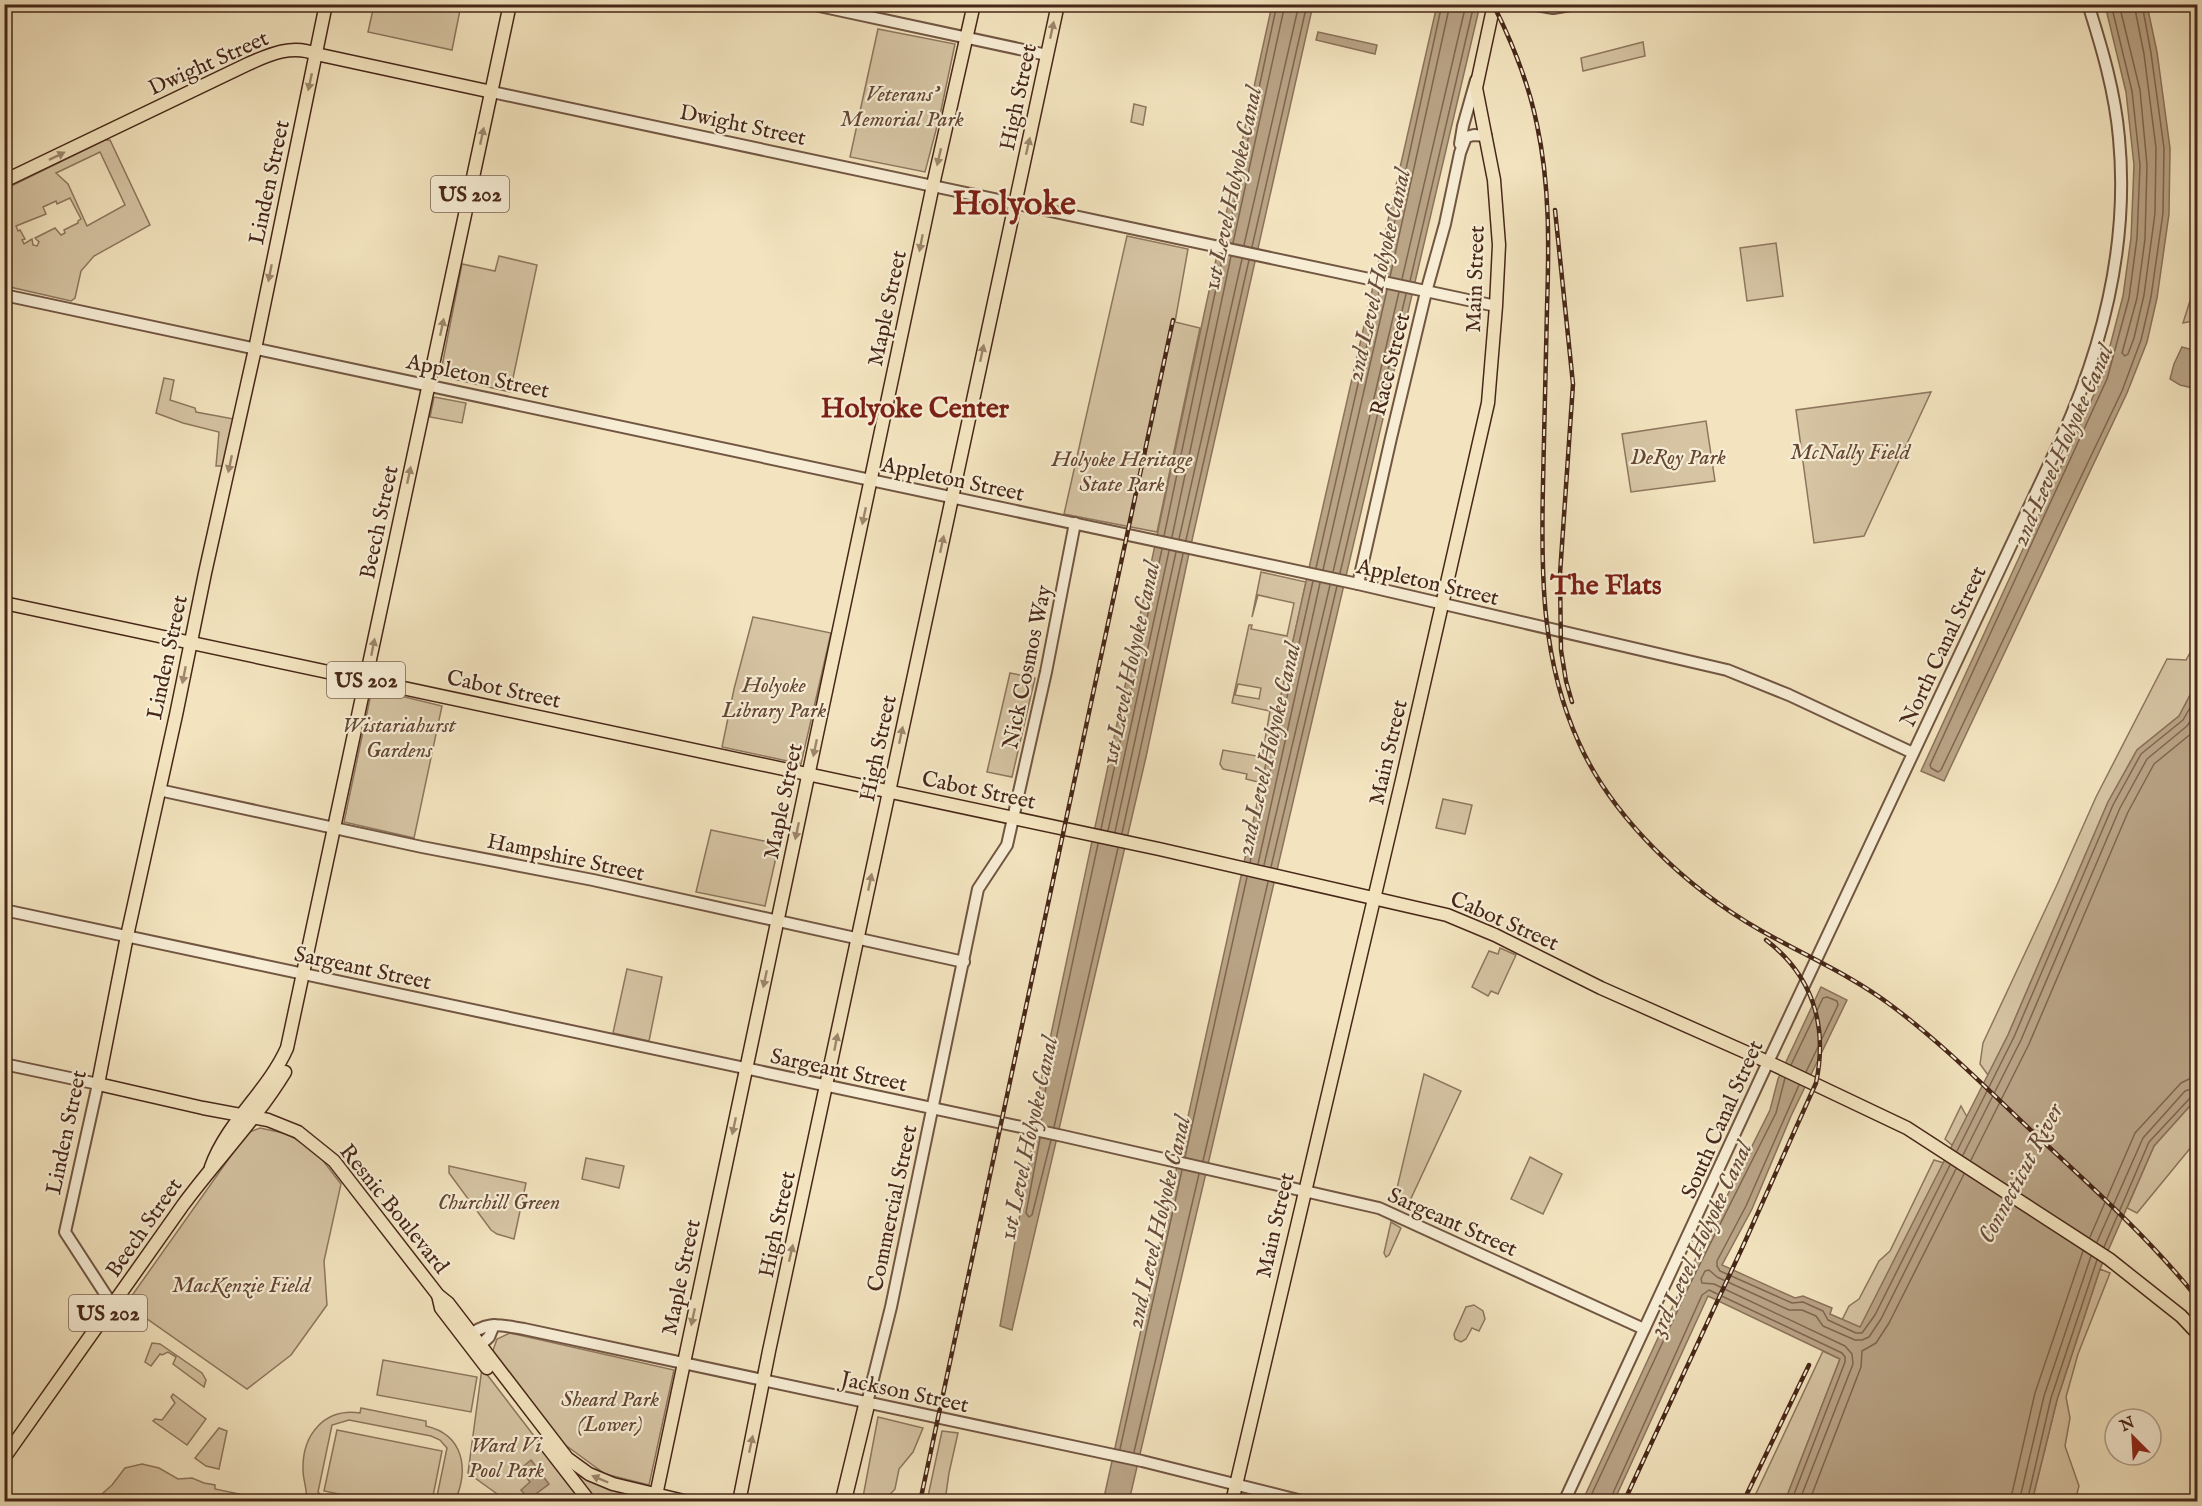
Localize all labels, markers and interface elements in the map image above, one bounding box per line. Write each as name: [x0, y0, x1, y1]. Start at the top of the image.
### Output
one-way arrow: [1048, 20, 1058, 39]
street label: Dwight Street: [144, 25, 274, 103]
street label: High Street: [994, 41, 1044, 153]
one-way arrow: [305, 73, 314, 92]
park label: Veterans' Memorial Park: [840, 81, 964, 134]
water label: 1st Level Holyoke Canal: [1197, 82, 1271, 293]
street label: Dwight Street: [677, 99, 809, 153]
street label: Linden Street: [243, 117, 297, 247]
one-way arrow: [478, 126, 487, 145]
one-way arrow: [1024, 136, 1033, 155]
one-way arrow: [934, 148, 944, 166]
one-way arrow: [49, 151, 66, 160]
water label: 2nd Level Holyoke Canal: [1340, 164, 1420, 385]
road number: US 202: [431, 176, 509, 212]
district label: Holyoke: [952, 183, 1076, 226]
street label: Main Street: [1460, 225, 1492, 333]
one-way arrow: [916, 233, 926, 252]
street label: Maple Street: [862, 248, 914, 369]
one-way arrow: [265, 264, 274, 283]
street label: Race Street: [1365, 310, 1417, 419]
one-way arrow: [437, 318, 447, 336]
water label: 2nd Level Holyoke Canal: [2005, 338, 2123, 551]
one-way arrow: [978, 343, 987, 362]
street label: Appleton Street: [403, 348, 552, 406]
district label: Holyoke Center: [821, 392, 1010, 427]
park label: McNally Field: [1790, 439, 1912, 467]
park label: DeRoy Park: [1630, 444, 1726, 472]
park label: Holyoke Heritage State Park: [1051, 446, 1193, 499]
street label: Appleton Street: [878, 451, 1027, 509]
one-way arrow: [225, 455, 234, 474]
street label: Beech Street: [354, 463, 406, 582]
one-way arrow: [405, 465, 414, 484]
one-way arrow: [859, 507, 868, 526]
one-way arrow: [938, 534, 947, 553]
street label: Appleton Street: [1353, 553, 1502, 613]
water label: 1st Level Holyoke Canal: [1095, 557, 1169, 768]
street label: North Canal Street: [1894, 562, 1994, 732]
district label: The Flats: [1549, 569, 1662, 604]
street label: Nick Cosmos Way: [997, 583, 1059, 752]
street label: Linden Street: [141, 592, 195, 722]
one-way arrow: [369, 638, 378, 657]
water label: 2nd Level Holyoke Canal: [1230, 638, 1310, 859]
road number: US 202: [327, 662, 405, 698]
street label: Cabot Street: [444, 664, 564, 716]
one-way arrow: [179, 666, 188, 685]
park label: Holyoke Library Park: [721, 672, 826, 725]
street label: High Street: [854, 692, 904, 804]
street label: Main Street: [1363, 697, 1415, 808]
park label: Wistariahurst Gardens: [342, 712, 457, 765]
one-way arrow: [897, 725, 906, 744]
one-way arrow: [810, 738, 819, 757]
street label: Maple Street: [758, 741, 810, 862]
street label: Cabot Street: [919, 765, 1039, 817]
one-way arrow: [792, 822, 801, 841]
street label: Hampshire Street: [484, 828, 647, 888]
one-way arrow: [866, 872, 876, 891]
street label: Cabot Street: [1446, 885, 1563, 958]
street label: Sargeant Street: [292, 941, 434, 997]
one-way arrow: [760, 970, 770, 988]
one-way arrow: [832, 1032, 841, 1051]
water label: 1st Level Holyoke Canal: [993, 1032, 1067, 1243]
street label: South Canal Street: [1675, 1036, 1770, 1203]
street label: Sargeant Street: [768, 1043, 910, 1099]
street label: Linden Street: [40, 1067, 94, 1197]
water label: Connecticut River: [1971, 1097, 2072, 1249]
water label: 2nd Level Holyoke Canal: [1120, 1111, 1200, 1332]
one-way arrow: [728, 1117, 738, 1136]
street label: Commercial Street: [862, 1122, 924, 1294]
water label: 3rd Level Holyoke Canal: [1643, 1135, 1761, 1342]
street label: Resnic Boulevard: [333, 1139, 455, 1280]
street label: High Street: [753, 1168, 803, 1280]
street label: Main Street: [1250, 1170, 1302, 1281]
street label: Beech Street: [100, 1173, 189, 1283]
street label: Sargeant Street: [1383, 1182, 1522, 1264]
park label: Churchill Green: [438, 1189, 560, 1217]
street label: Maple Street: [656, 1217, 708, 1338]
one-way arrow: [787, 1244, 796, 1263]
park label: MacKenzie Field: [172, 1272, 312, 1300]
road number: US 202: [69, 1295, 147, 1331]
one-way arrow: [688, 1308, 698, 1326]
street label: Jackson Street: [835, 1365, 971, 1420]
park label: Sheard Park (Lower): [561, 1386, 659, 1439]
north arrow: [2103, 1407, 2163, 1467]
text: N: [2116, 1413, 2138, 1437]
park label: Ward Vi Pool Park: [468, 1432, 544, 1485]
one-way arrow: [747, 1435, 756, 1454]
one-way arrow: [591, 1474, 609, 1483]

